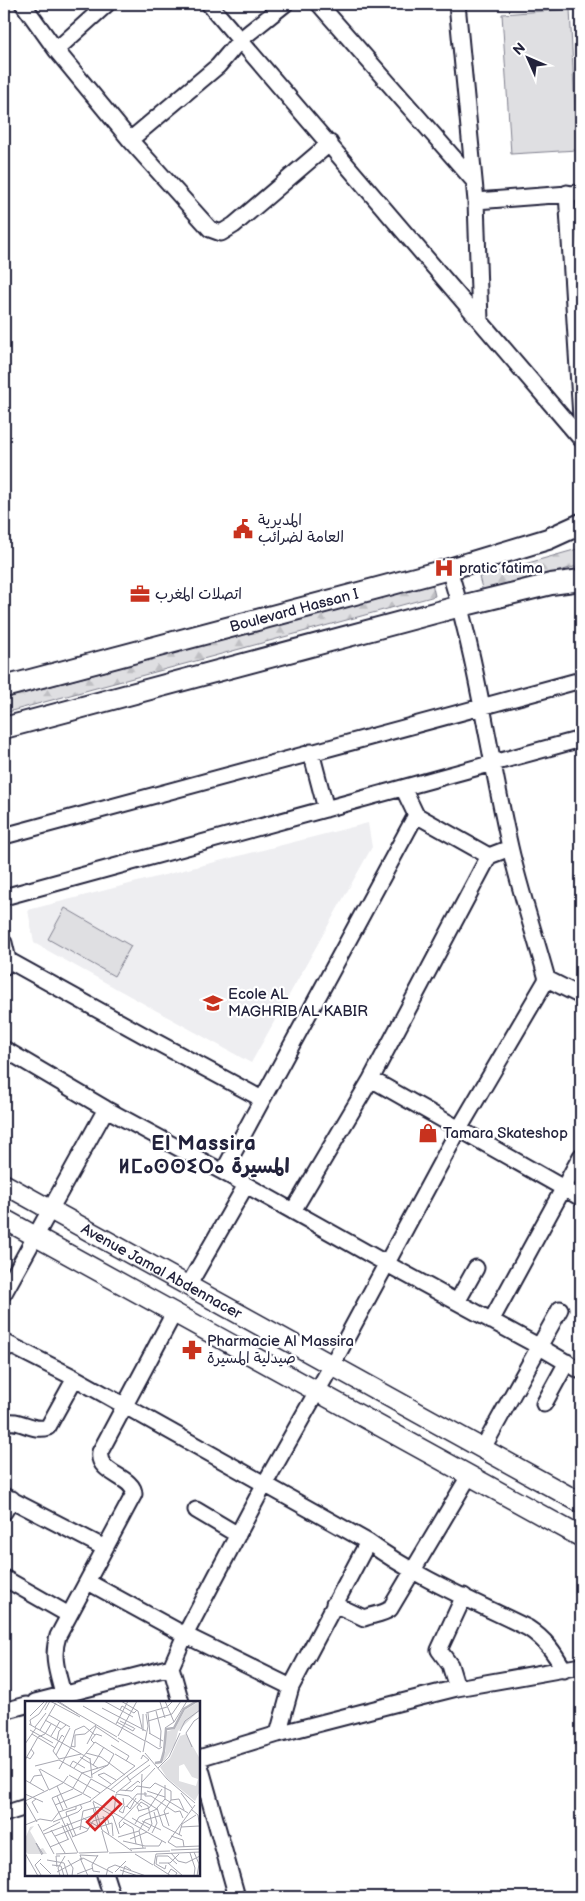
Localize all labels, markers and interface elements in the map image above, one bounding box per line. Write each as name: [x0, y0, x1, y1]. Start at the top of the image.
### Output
north arrow: [502, 32, 552, 82]
text: N: [509, 39, 529, 59]
place label: المديرية العامة لضرائب: [258, 511, 344, 547]
public building icon: المديرية العامة لضرائب: [232, 518, 254, 540]
hospital icon: pratic fatima: [433, 557, 455, 579]
place label: pratic fatima: [459, 559, 543, 578]
office icon: اتصلات المغرب: [129, 583, 151, 605]
street label: Boulevard Hassan I: [228, 584, 361, 637]
place label: اتصلات المغرب: [155, 585, 242, 604]
place label: Ecole AL MAGHRIB AL KABIR: [228, 985, 368, 1021]
school or university icon: Ecole AL MAGHRIB AL KABIR: [202, 992, 224, 1014]
shop icon: Tamara Skateshop: [417, 1122, 439, 1144]
place label: Tamara Skateshop: [443, 1124, 568, 1143]
district label: El Massira ⵍⵎⴰⵙⵙⵉⵔⴰ المسيرة: [118, 1132, 290, 1179]
street label: Avenue Jamal Abdennacer: [78, 1219, 246, 1324]
place label: Pharmacie Al Massira صيدلية المسيرة: [207, 1332, 354, 1368]
pharmacy icon: Pharmacie Al Massira صيدلية المسيرة: [181, 1339, 203, 1361]
inset map: [25, 1701, 200, 1876]

